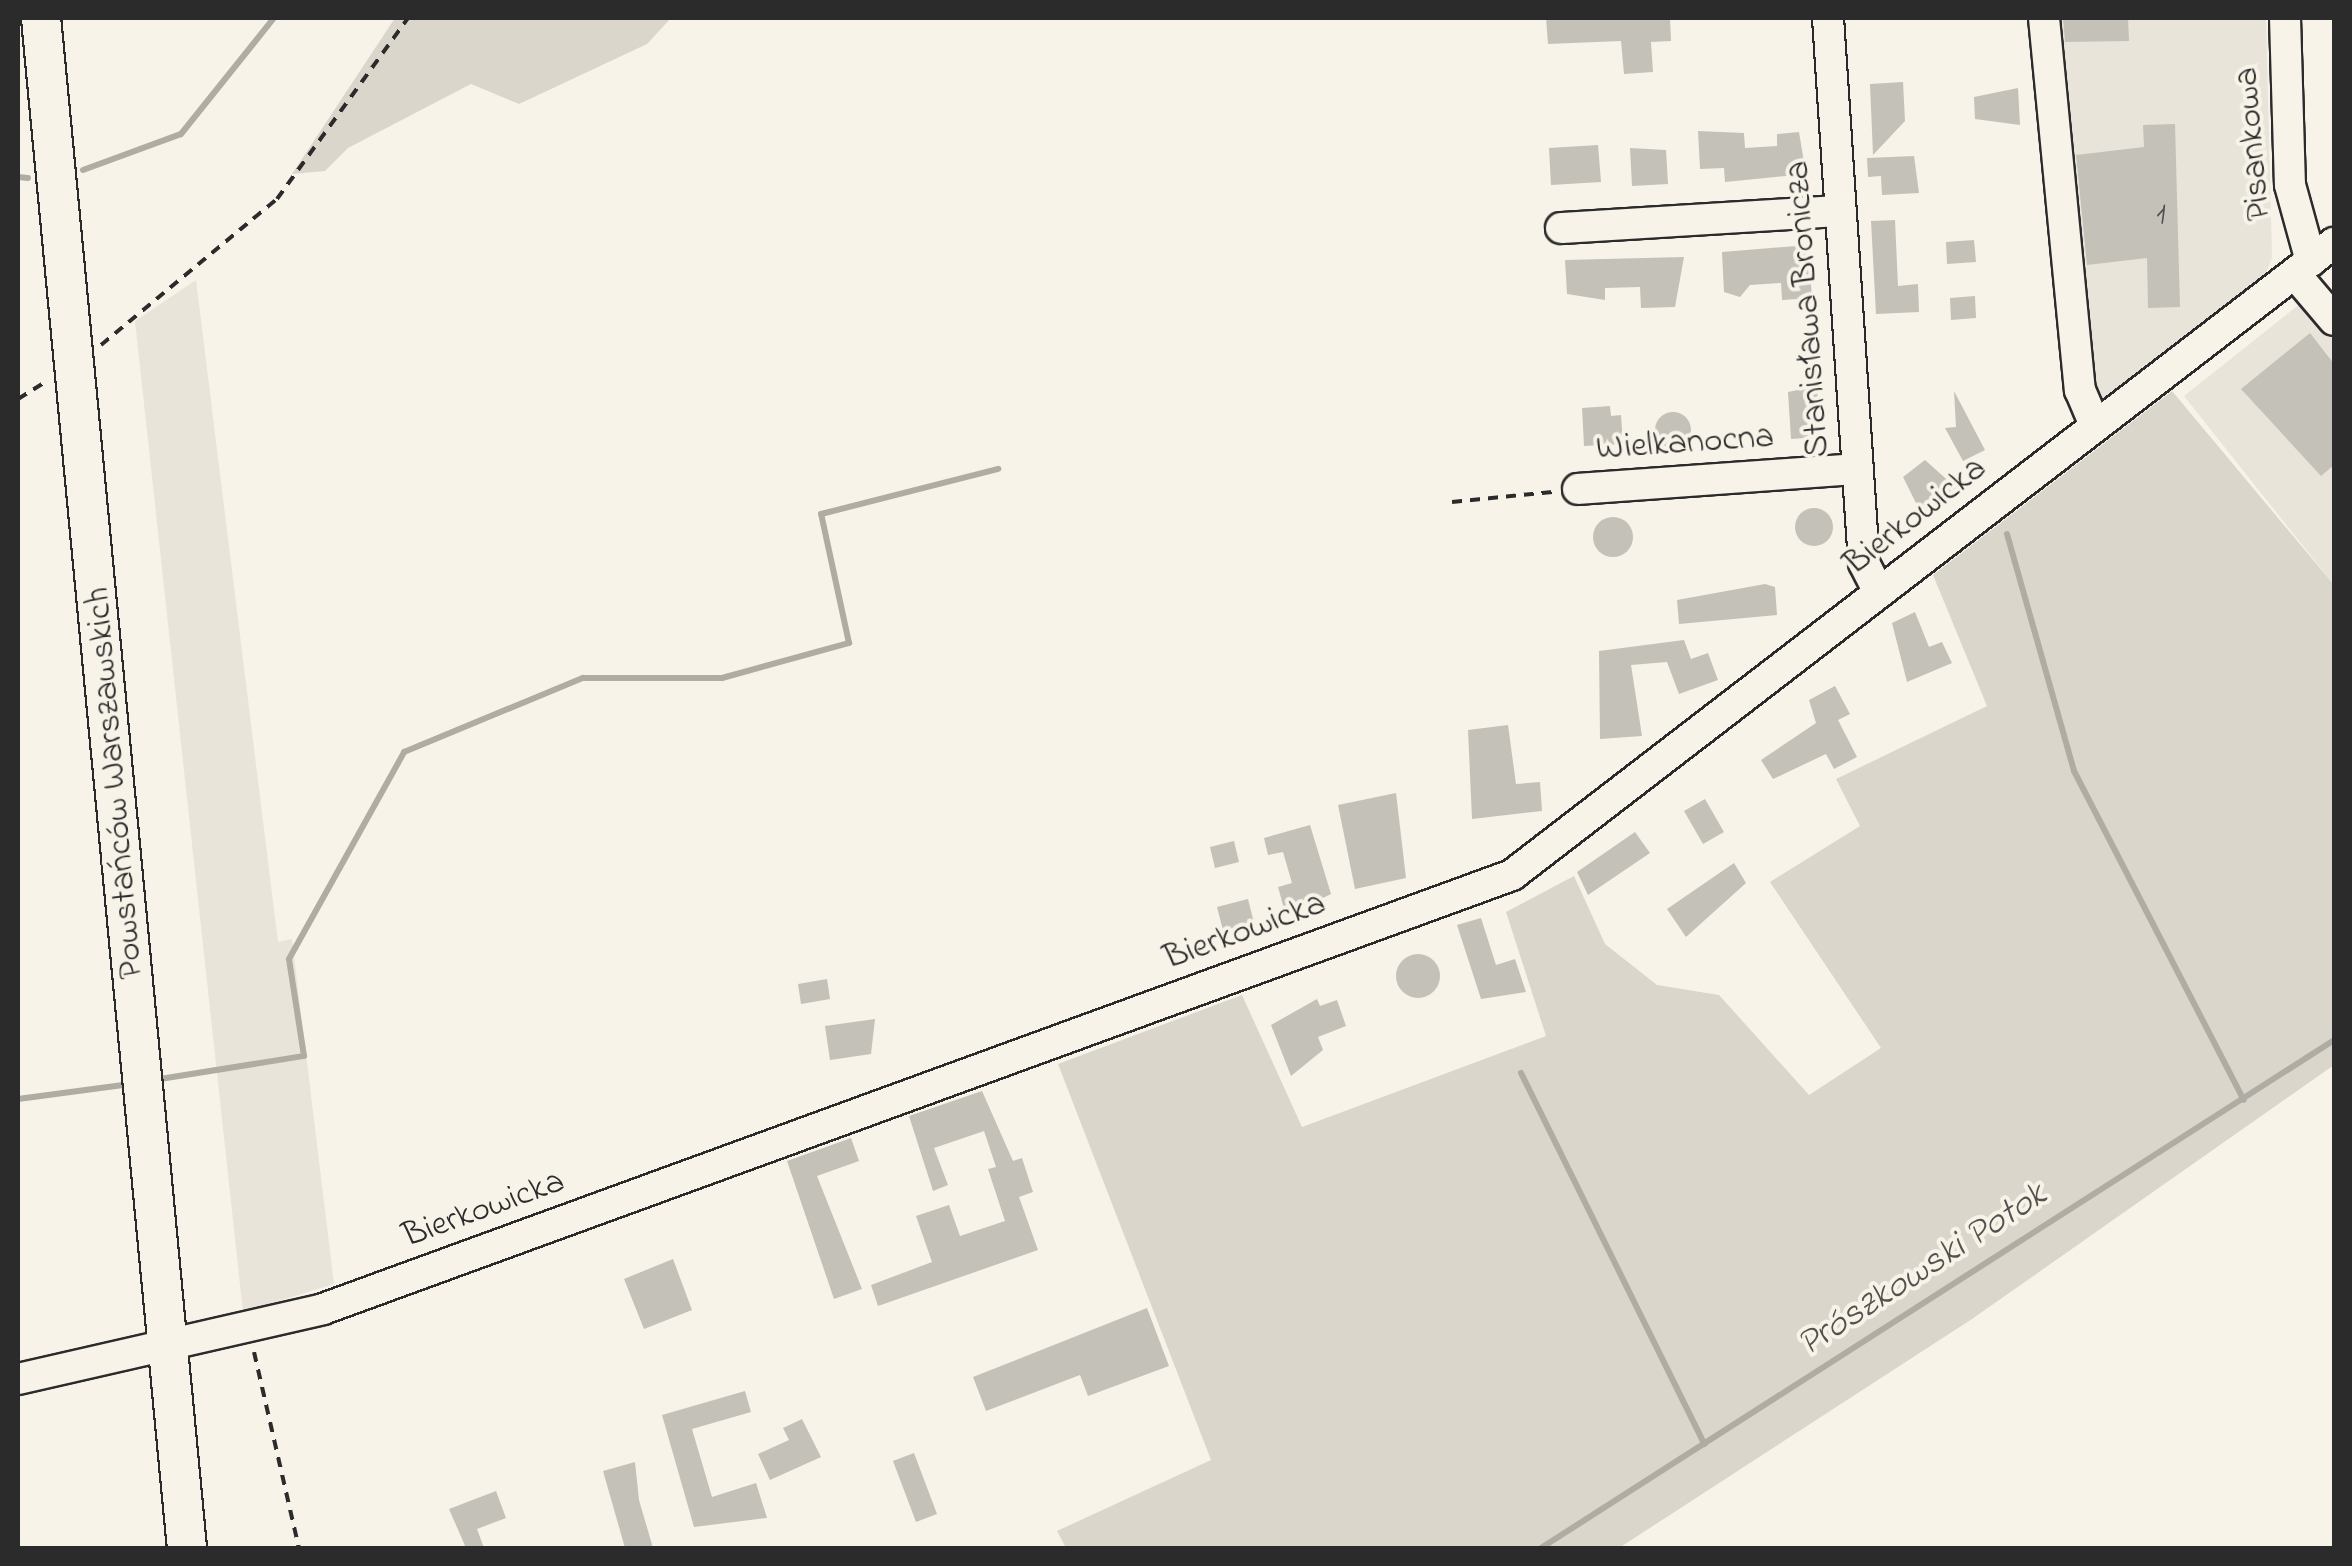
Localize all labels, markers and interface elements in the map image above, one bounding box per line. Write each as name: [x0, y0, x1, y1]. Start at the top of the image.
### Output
street label: Pisankowa: [2226, 66, 2282, 222]
street label: Stanisława Bronicza: [1778, 159, 1840, 459]
house number: 1: [2156, 198, 2166, 234]
street label: Wielkanocna: [1595, 417, 1775, 471]
street label: Bierkowicka: [1837, 448, 1995, 586]
street label: Powstańców Warszawskich: [78, 585, 154, 981]
street label: Bierkowicka: [1158, 883, 1332, 981]
street label: Bierkowicka: [397, 1161, 571, 1259]
water label: Prószkowski Potok: [1790, 1174, 2056, 1368]

